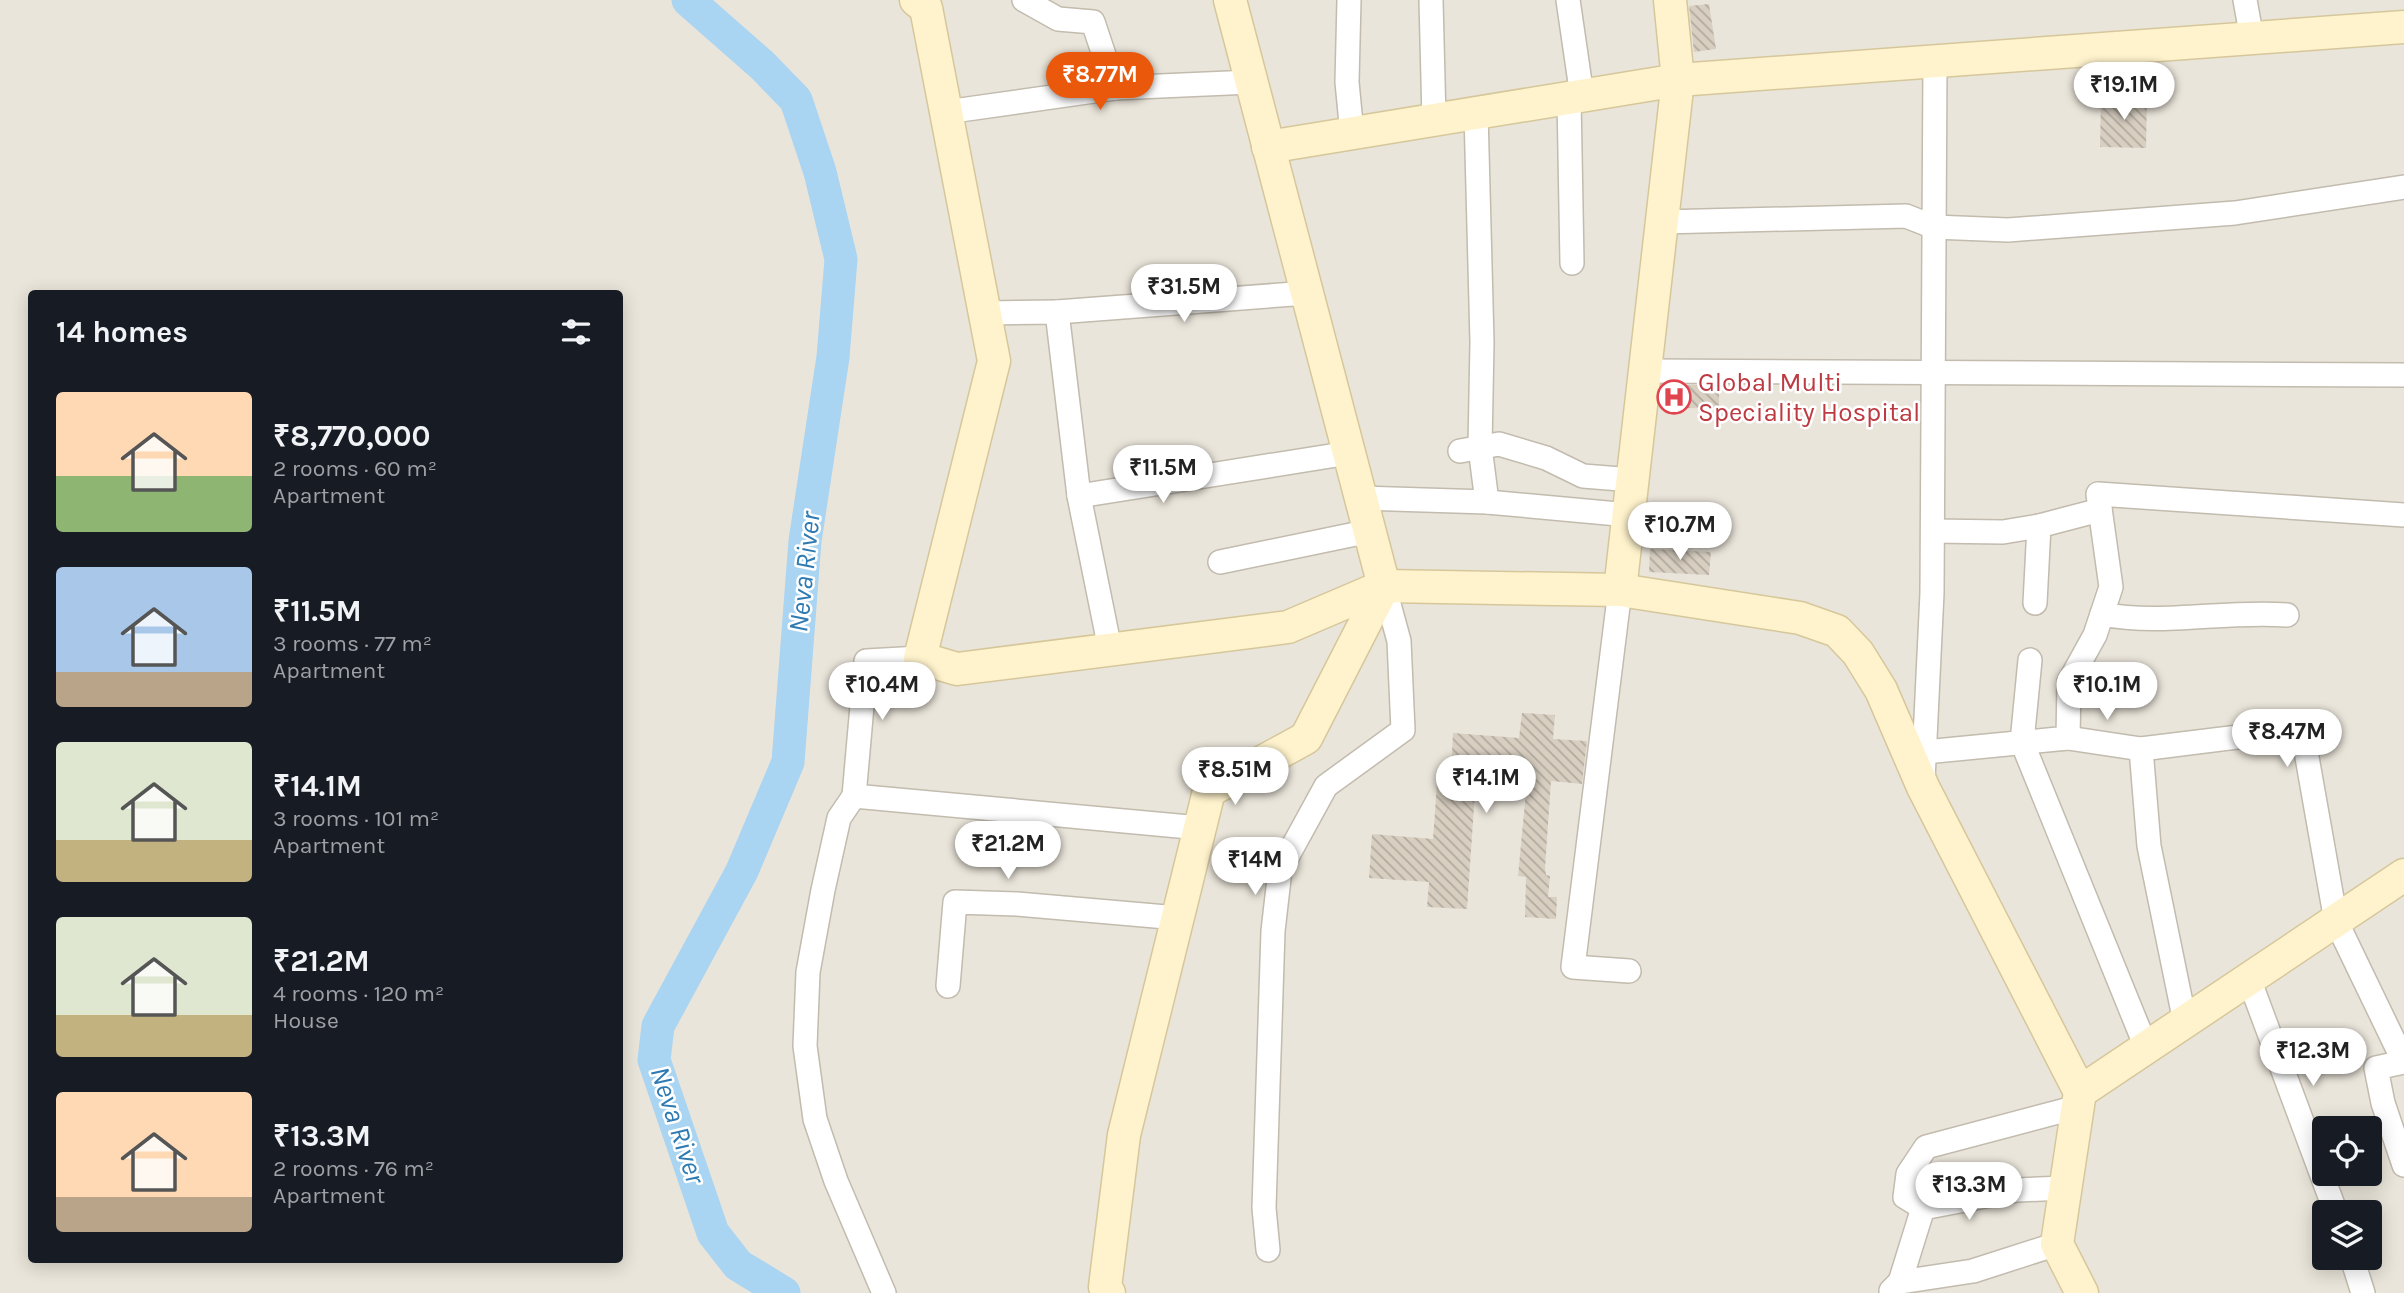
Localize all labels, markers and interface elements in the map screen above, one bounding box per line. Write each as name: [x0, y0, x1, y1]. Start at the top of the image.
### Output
pin: ₹8.77M: [1043, 52, 1157, 112]
text: ₹8.77M: [1062, 61, 1138, 88]
pin: ₹19.1M: [2067, 62, 2181, 122]
text: ₹19.1M: [2090, 71, 2158, 98]
pin: ₹31.5M: [1127, 264, 1241, 324]
text: ₹31.5M: [1147, 273, 1221, 300]
icon: filters: [557, 313, 595, 351]
text: 14 homes: [56, 314, 188, 350]
place label: Global Multi Speciality Hospital: [1698, 367, 1920, 428]
hospital icon: Global Multi Speciality Hospital: [1655, 378, 1693, 416]
text: ₹8,770,000: [273, 418, 431, 454]
icon: home: [112, 420, 196, 504]
pin: ₹11.5M: [1106, 446, 1220, 505]
text: ₹11.5M: [1129, 454, 1197, 481]
text: 2 rooms · 60 m²: [273, 455, 437, 482]
text: Apartment: [273, 482, 385, 509]
pin: ₹10.7M: [1623, 503, 1737, 562]
water label: Neva River: [781, 509, 827, 634]
text: ₹10.7M: [1644, 511, 1716, 538]
text: ₹11.5M: [273, 593, 362, 629]
icon: home: [112, 595, 196, 679]
text: 3 rooms · 77 m²: [273, 630, 432, 657]
text: Apartment: [273, 657, 385, 684]
pin: ₹10.4M: [825, 662, 939, 722]
pin: ₹10.1M: [2050, 662, 2164, 722]
text: ₹10.4M: [845, 671, 919, 698]
text: ₹10.1M: [2072, 671, 2142, 698]
pin: ₹8.47M: [2230, 710, 2344, 769]
text: ₹8.47M: [2248, 718, 2326, 745]
pin: ₹8.51M: [1178, 748, 1292, 807]
text: ₹8.51M: [1198, 756, 1272, 783]
pin: ₹14.1M: [1429, 756, 1543, 815]
text: ₹14.1M: [1452, 764, 1520, 791]
text: ₹14.1M: [273, 768, 362, 804]
icon: home: [112, 770, 196, 854]
text: 3 rooms · 101 m²: [273, 805, 439, 832]
pin: ₹21.2M: [951, 822, 1065, 881]
text: ₹21.2M: [971, 830, 1045, 857]
text: Apartment: [273, 832, 385, 859]
pin: ₹14M: [1214, 838, 1296, 897]
text: ₹14M: [1227, 846, 1283, 873]
text: ₹21.2M: [273, 943, 370, 979]
icon: home: [112, 945, 196, 1029]
text: 4 rooms · 120 m²: [273, 980, 444, 1007]
text: House: [273, 1007, 339, 1034]
pin: ₹12.3M: [2256, 1028, 2370, 1088]
text: ₹12.3M: [2276, 1037, 2350, 1064]
water label: Neva River: [644, 1062, 713, 1189]
map controls: [2312, 1116, 2382, 1270]
button: locate: [2312, 1116, 2382, 1186]
text: ₹13.3M: [273, 1118, 371, 1154]
icon: home: [112, 1120, 196, 1204]
text: 2 rooms · 76 m²: [273, 1155, 434, 1182]
pin: ₹13.3M: [1912, 1162, 2026, 1222]
text: ₹13.3M: [1931, 1171, 2007, 1198]
text: Apartment: [273, 1182, 385, 1209]
button: layers: [2312, 1200, 2382, 1270]

